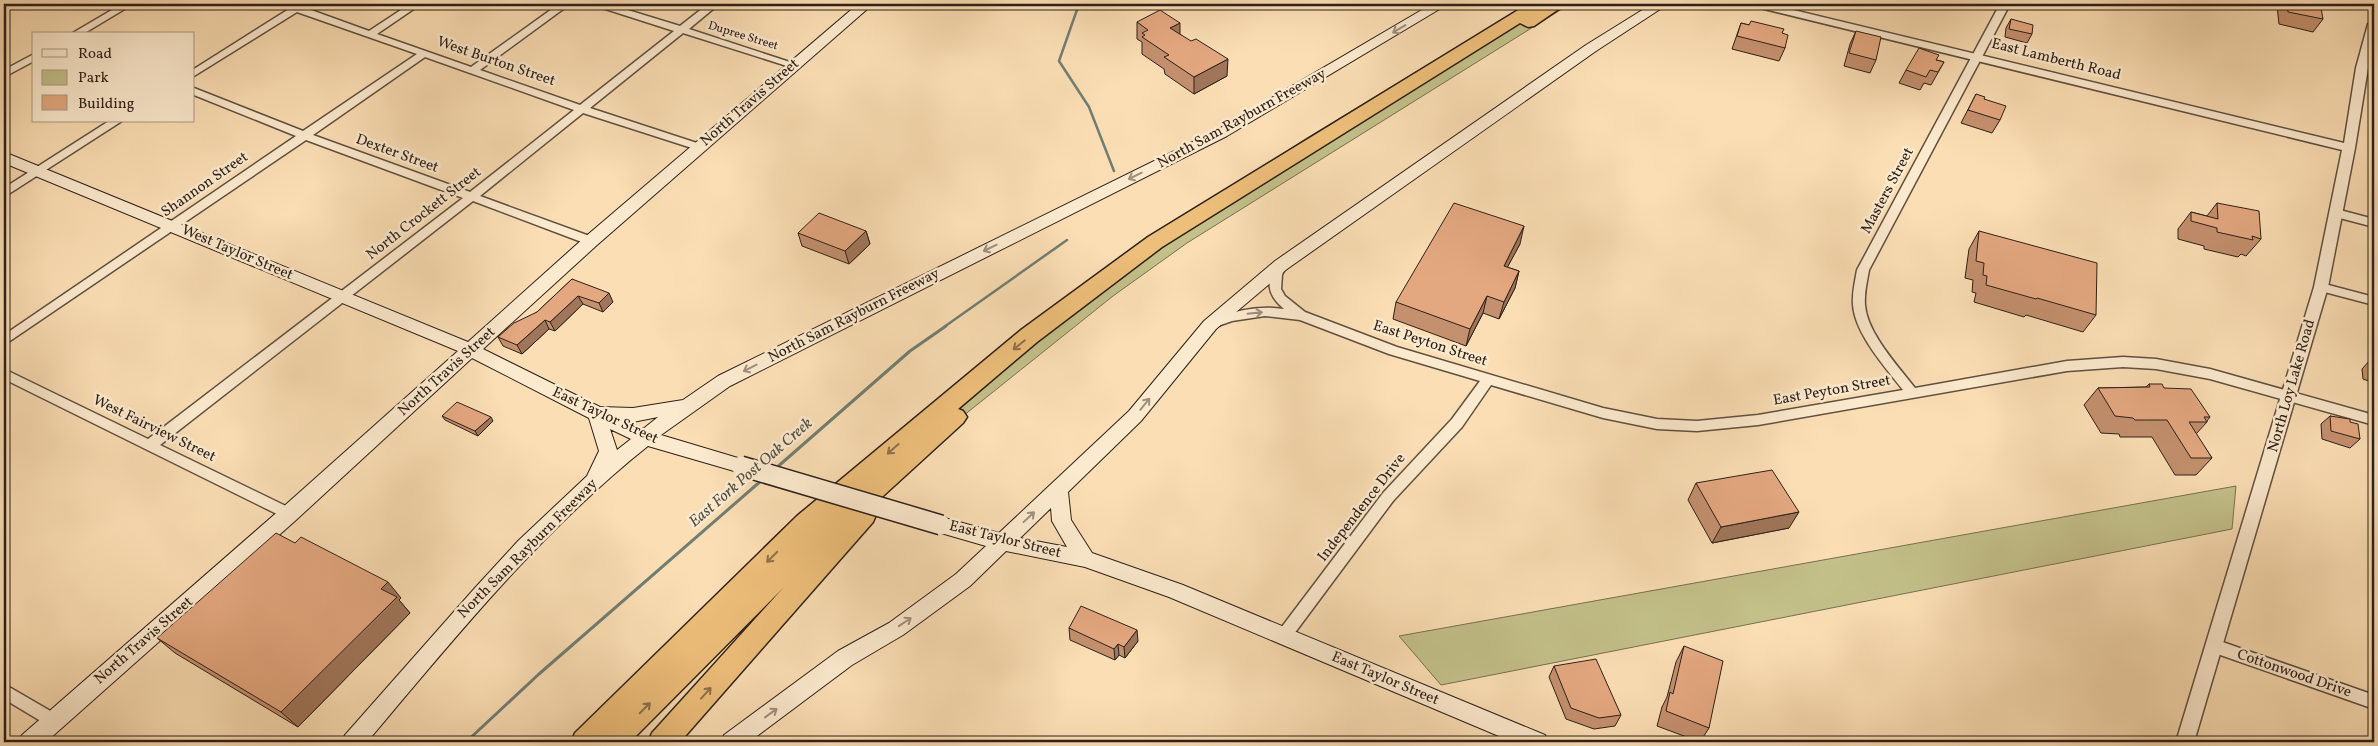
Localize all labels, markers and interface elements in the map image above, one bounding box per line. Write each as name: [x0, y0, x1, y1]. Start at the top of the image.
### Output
street label: Dupree Street: [706, 18, 780, 54]
one-way arrow: [1393, 25, 1407, 35]
legend: [32, 32, 195, 122]
street label: West Burton Street: [434, 32, 558, 92]
street label: East Lamberth Road: [1989, 34, 2123, 86]
text: Road: [78, 44, 112, 65]
street label: North Travis Street: [696, 54, 804, 152]
street label: North Sam Rayburn Freeway: [1154, 64, 1330, 174]
text: Park: [78, 68, 109, 89]
text: Building: [78, 94, 135, 115]
street label: Dexter Street: [353, 129, 441, 179]
street label: Masters Street: [1856, 144, 1920, 238]
street label: Shannon Street: [157, 147, 253, 223]
street label: North Crockett Street: [362, 162, 486, 266]
one-way arrow: [1128, 172, 1143, 181]
street label: West Taylor Street: [178, 220, 296, 286]
one-way arrow: [983, 244, 998, 254]
street label: North Sam Rayburn Freeway: [765, 264, 943, 368]
one-way arrow: [1247, 308, 1263, 318]
street label: East Peyton Street: [1370, 316, 1490, 372]
street label: North Loy Lake Road: [2263, 317, 2321, 455]
street label: North Travis Street: [394, 322, 500, 422]
one-way arrow: [1012, 340, 1025, 351]
one-way arrow: [743, 363, 758, 373]
street label: East Peyton Street: [1772, 370, 1892, 412]
street label: East Taylor Street: [549, 382, 661, 450]
street label: West Fairview Street: [89, 390, 219, 468]
one-way arrow: [1140, 398, 1151, 411]
water label: East Fork Post Oak Creek: [684, 413, 818, 533]
one-way arrow: [887, 443, 900, 454]
street label: Independence Drive: [1313, 449, 1411, 567]
street label: North Sam Rayburn Freeway: [453, 474, 603, 624]
one-way arrow: [1022, 511, 1035, 523]
street label: East Taylor Street: [947, 516, 1063, 564]
one-way arrow: [766, 551, 778, 563]
street label: North Travis Street: [90, 592, 198, 690]
one-way arrow: [898, 617, 912, 627]
street label: Cottonwood Drive: [2234, 645, 2354, 703]
street label: East Taylor Street: [1328, 647, 1442, 711]
one-way arrow: [701, 686, 712, 699]
one-way arrow: [639, 702, 652, 714]
one-way arrow: [764, 708, 777, 719]

